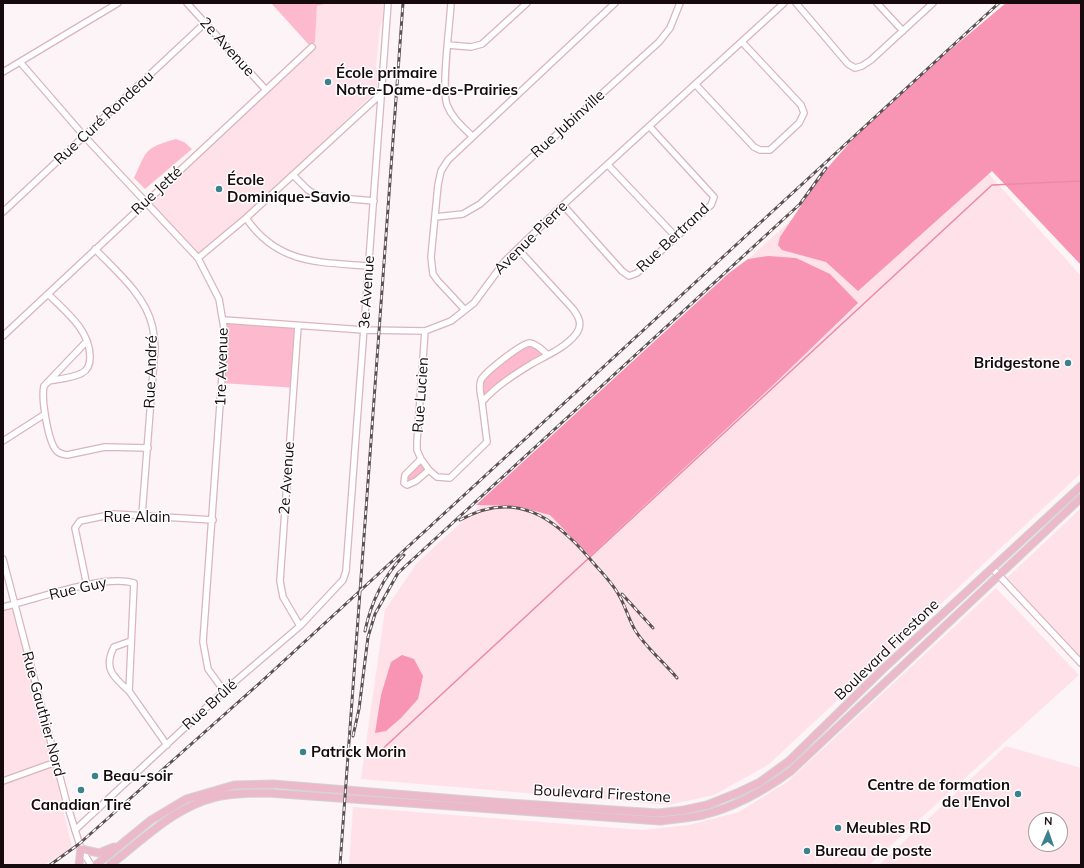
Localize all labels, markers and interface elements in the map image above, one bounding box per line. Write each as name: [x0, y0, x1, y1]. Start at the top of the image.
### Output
street label: 2e Avenue: [196, 14, 258, 80]
place label: École primaire Notre-Dame-des-Prairies: [336, 64, 518, 99]
street label: Rue Curé Rondeau: [50, 67, 158, 169]
marker: École primaire Notre-Dame-des-Prairies: [323, 77, 333, 87]
street label: Rue Jubinville: [527, 86, 609, 162]
street label: Rue Jetté: [128, 163, 186, 219]
place label: École Dominique-Savio: [227, 171, 350, 206]
marker: École Dominique-Savio: [214, 184, 224, 194]
street label: Avenue Pierre: [490, 197, 572, 279]
street label: Rue Bertrand: [633, 200, 713, 276]
street label: 3e Avenue: [355, 255, 379, 329]
street label: 1re Avenue: [212, 327, 232, 407]
street label: Rue André: [141, 335, 161, 409]
place label: Bridgestone: [974, 354, 1060, 372]
street label: Rue Lucien: [409, 357, 433, 433]
marker: Bridgestone: [1063, 358, 1073, 368]
street label: 2e Avenue: [275, 441, 299, 515]
street label: Rue Alain: [103, 508, 171, 526]
street label: Rue Guy: [47, 574, 109, 604]
street label: Boulevard Firestone: [831, 596, 943, 704]
street label: Rue Gauthier Nord: [18, 649, 68, 779]
street label: Rue Brûlé: [179, 676, 241, 734]
place label: Patrick Morin: [311, 743, 406, 761]
marker: Patrick Morin: [298, 747, 308, 757]
place label: Beau-soir: [103, 767, 173, 785]
marker: Beau-soir: [90, 771, 100, 781]
place label: Centre de formation de l'Envol: [867, 776, 1010, 811]
street label: Boulevard Firestone: [533, 781, 671, 807]
marker: Canadian Tire: [76, 785, 86, 795]
marker: Centre de formation de l'Envol: [1013, 789, 1023, 799]
place label: Canadian Tire: [31, 796, 131, 814]
north arrow: [1028, 812, 1068, 852]
text: N: [1044, 814, 1053, 828]
place label: Meubles RD: [846, 819, 931, 837]
marker: Meubles RD: [833, 823, 843, 833]
place label: Bureau de poste: [815, 842, 932, 860]
marker: Bureau de poste: [802, 846, 812, 856]

